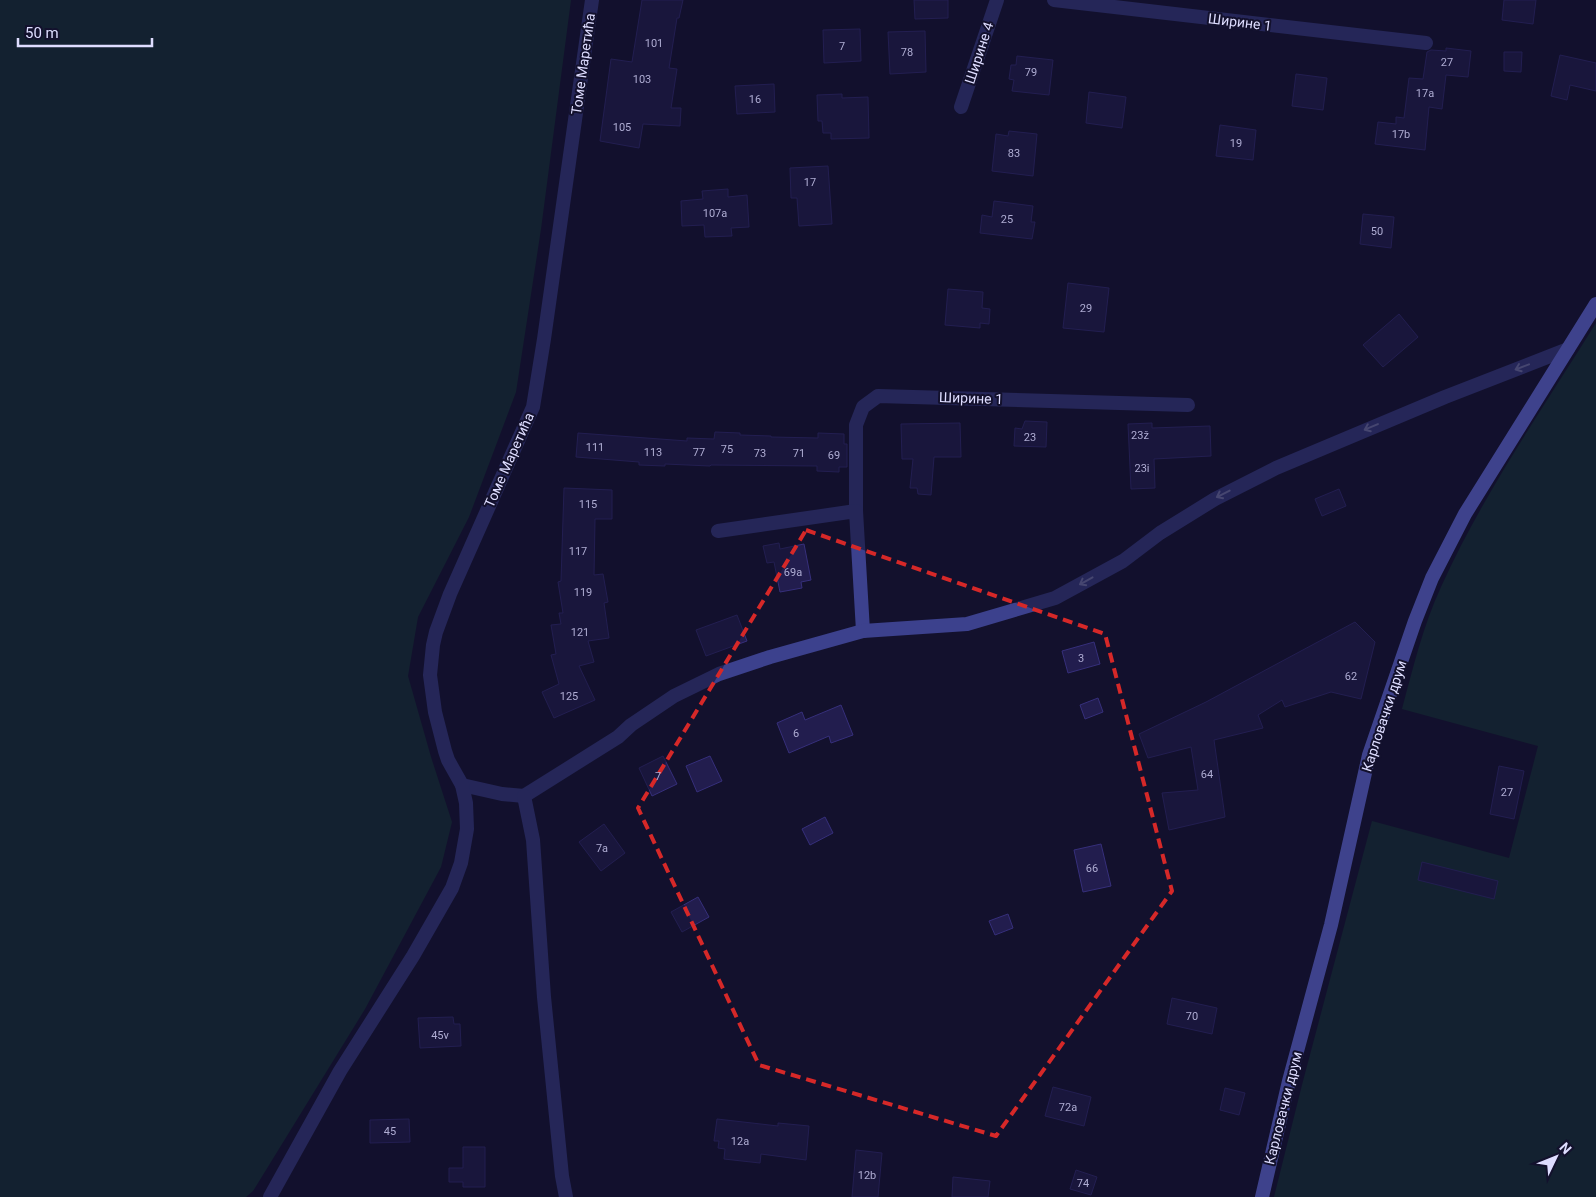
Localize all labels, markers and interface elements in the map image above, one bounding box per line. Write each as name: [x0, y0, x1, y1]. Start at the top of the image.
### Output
street label: Ширине 1: [1207, 10, 1273, 34]
street label: Томе Маретића: [568, 12, 598, 116]
scale bar: [18, 15, 151, 47]
street label: Ширине 4: [961, 20, 997, 86]
text: 50 m: [25, 24, 59, 42]
house number: 101: [645, 37, 663, 50]
house number: 7: [839, 40, 845, 53]
house number: 78: [901, 46, 913, 59]
house number: 27: [1441, 56, 1453, 69]
house number: 79: [1025, 66, 1037, 79]
house number: 103: [633, 73, 651, 86]
house number: 17a: [1416, 87, 1434, 100]
house number: 16: [749, 93, 761, 106]
house number: 105: [613, 121, 631, 134]
house number: 17b: [1392, 128, 1410, 141]
house number: 19: [1230, 137, 1242, 150]
house number: 83: [1008, 147, 1020, 160]
house number: 17: [804, 176, 816, 189]
house number: 107a: [703, 207, 727, 220]
house number: 25: [1001, 213, 1013, 226]
house number: 50: [1371, 225, 1383, 238]
house number: 29: [1080, 302, 1092, 315]
one-way arrow: [1515, 363, 1530, 372]
street label: Ширине 1: [939, 389, 1003, 407]
street label: Томе Маретића: [481, 410, 537, 510]
one-way arrow: [1364, 423, 1379, 433]
house number: 23ž: [1131, 429, 1149, 442]
house number: 23: [1024, 431, 1036, 444]
house number: 111: [586, 441, 604, 454]
house number: 75: [721, 443, 733, 456]
house number: 113: [644, 446, 662, 459]
house number: 77: [693, 446, 705, 459]
house number: 73: [754, 447, 766, 460]
house number: 71: [793, 447, 805, 460]
house number: 69: [828, 449, 840, 462]
house number: 23i: [1134, 462, 1150, 475]
one-way arrow: [1216, 489, 1231, 499]
house number: 115: [579, 498, 597, 511]
house number: 117: [569, 545, 587, 558]
house number: 69a: [784, 566, 802, 579]
one-way arrow: [1079, 576, 1094, 586]
house number: 119: [574, 586, 592, 599]
house number: 121: [571, 626, 589, 639]
house number: 3: [1078, 652, 1084, 665]
street label: Карловачки друм: [1358, 658, 1410, 774]
house number: 62: [1345, 670, 1357, 683]
house number: 125: [560, 690, 578, 703]
house number: 6: [793, 727, 799, 740]
house number: 64: [1201, 768, 1213, 781]
house number: 7: [655, 770, 661, 783]
house number: 27: [1501, 786, 1513, 799]
house number: 7a: [596, 842, 608, 855]
house number: 66: [1086, 862, 1098, 875]
house number: 70: [1186, 1010, 1198, 1023]
house number: 45v: [431, 1029, 450, 1042]
street label: Карловачки друм: [1261, 1050, 1305, 1166]
house number: 72a: [1059, 1101, 1077, 1114]
house number: 45: [384, 1125, 396, 1138]
north arrow: [1531, 1132, 1581, 1182]
house number: 12a: [731, 1135, 749, 1148]
text: N: [1556, 1139, 1575, 1157]
house number: 12b: [858, 1169, 876, 1182]
house number: 74: [1077, 1177, 1089, 1190]

